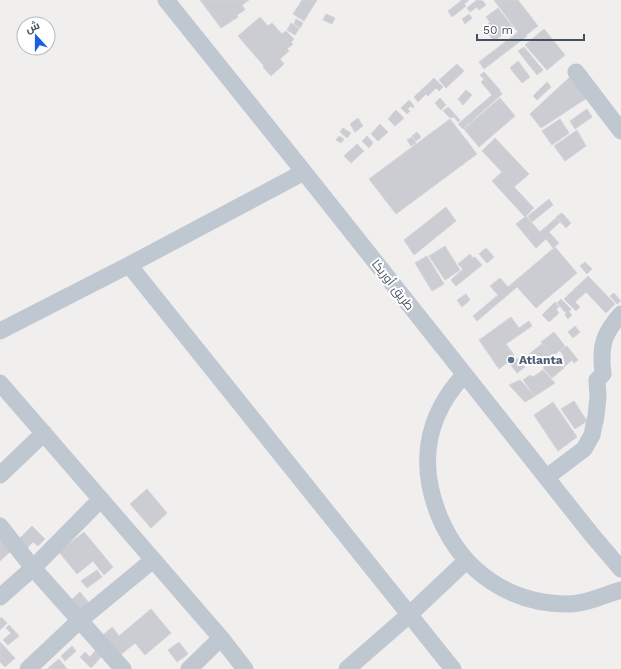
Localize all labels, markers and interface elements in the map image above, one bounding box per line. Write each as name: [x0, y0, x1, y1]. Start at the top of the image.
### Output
north arrow: [16, 16, 56, 56]
scale bar: [477, 16, 584, 42]
text: ش: [24, 19, 42, 36]
text: 50 m: [483, 23, 513, 37]
street label: طريق أوريكا: [369, 256, 418, 313]
place label: Atlanta: [519, 353, 563, 367]
marker: Atlanta: [506, 355, 516, 365]

